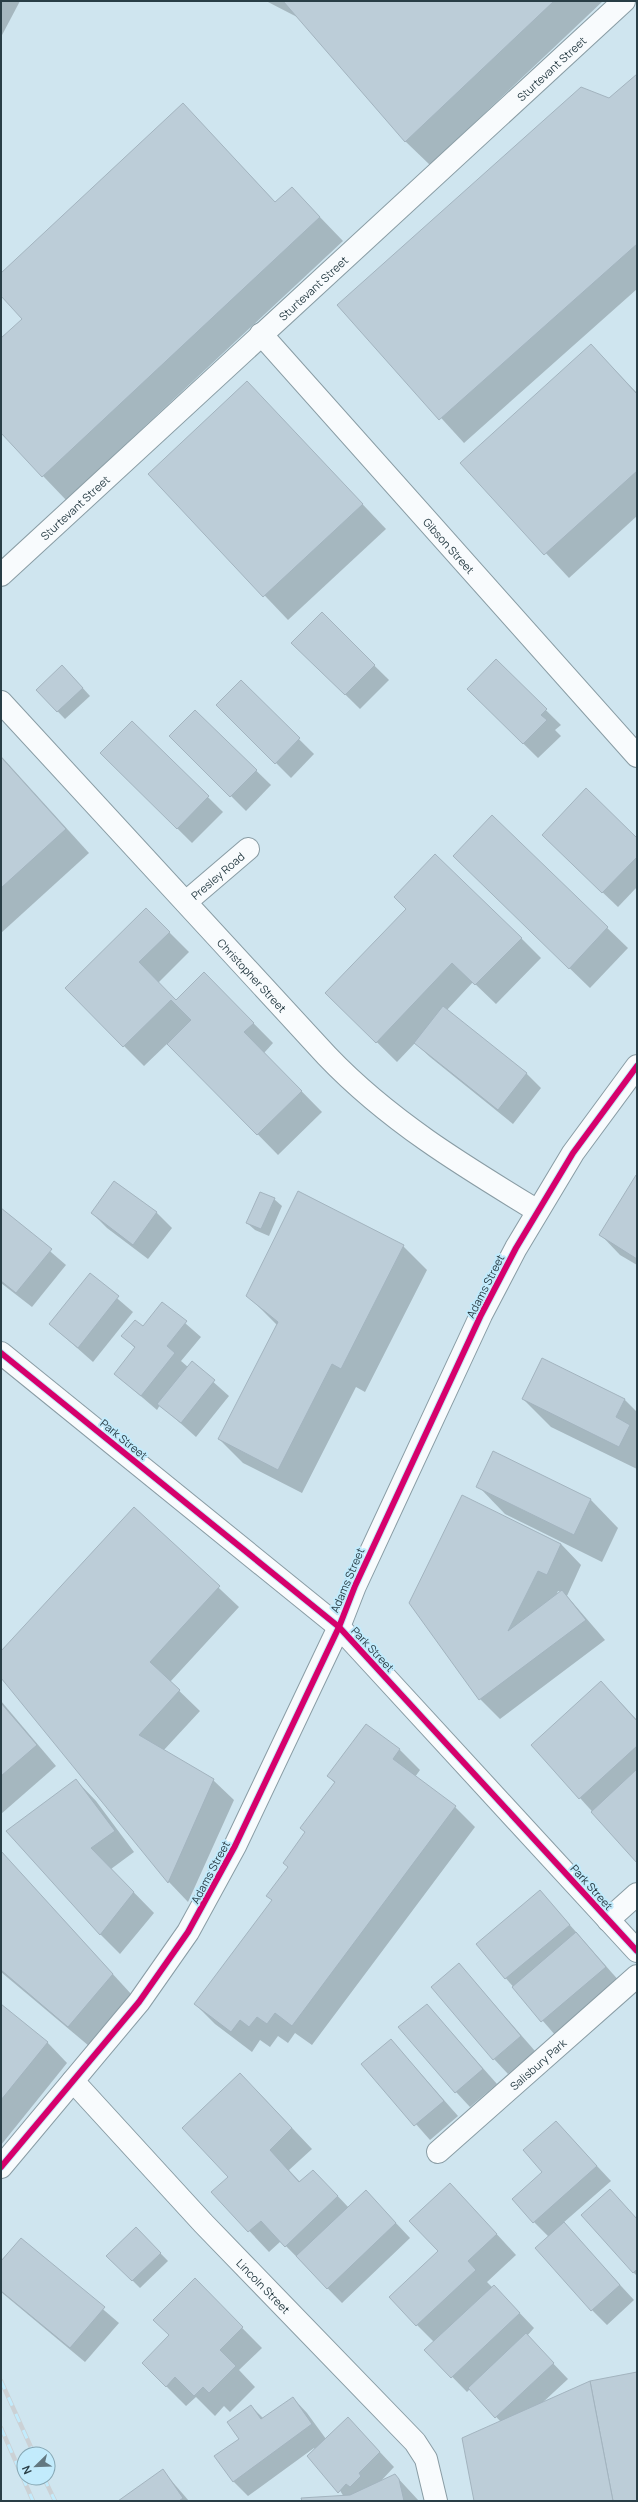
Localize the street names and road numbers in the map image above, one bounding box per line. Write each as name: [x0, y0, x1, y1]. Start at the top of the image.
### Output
street label: Sturtevant Street: [513, 32, 589, 104]
street label: Sturtevant Street: [275, 252, 351, 323]
street label: Sturtevant Street: [37, 472, 112, 543]
street label: Gibson Street: [420, 514, 478, 576]
street label: Presley Road: [187, 848, 247, 902]
street label: Christopher Street: [214, 935, 290, 1015]
street label: Adams Street: [463, 1252, 507, 1320]
street label: Park Street: [97, 1415, 151, 1463]
street label: Adams Street: [327, 1545, 367, 1615]
street label: Park Street: [348, 1623, 398, 1675]
street label: Adams Street: [187, 1838, 233, 1906]
street label: Park Street: [568, 1861, 616, 1913]
street label: Salisbury Park: [506, 2034, 570, 2093]
street label: Lincoln Street: [234, 2255, 294, 2317]

